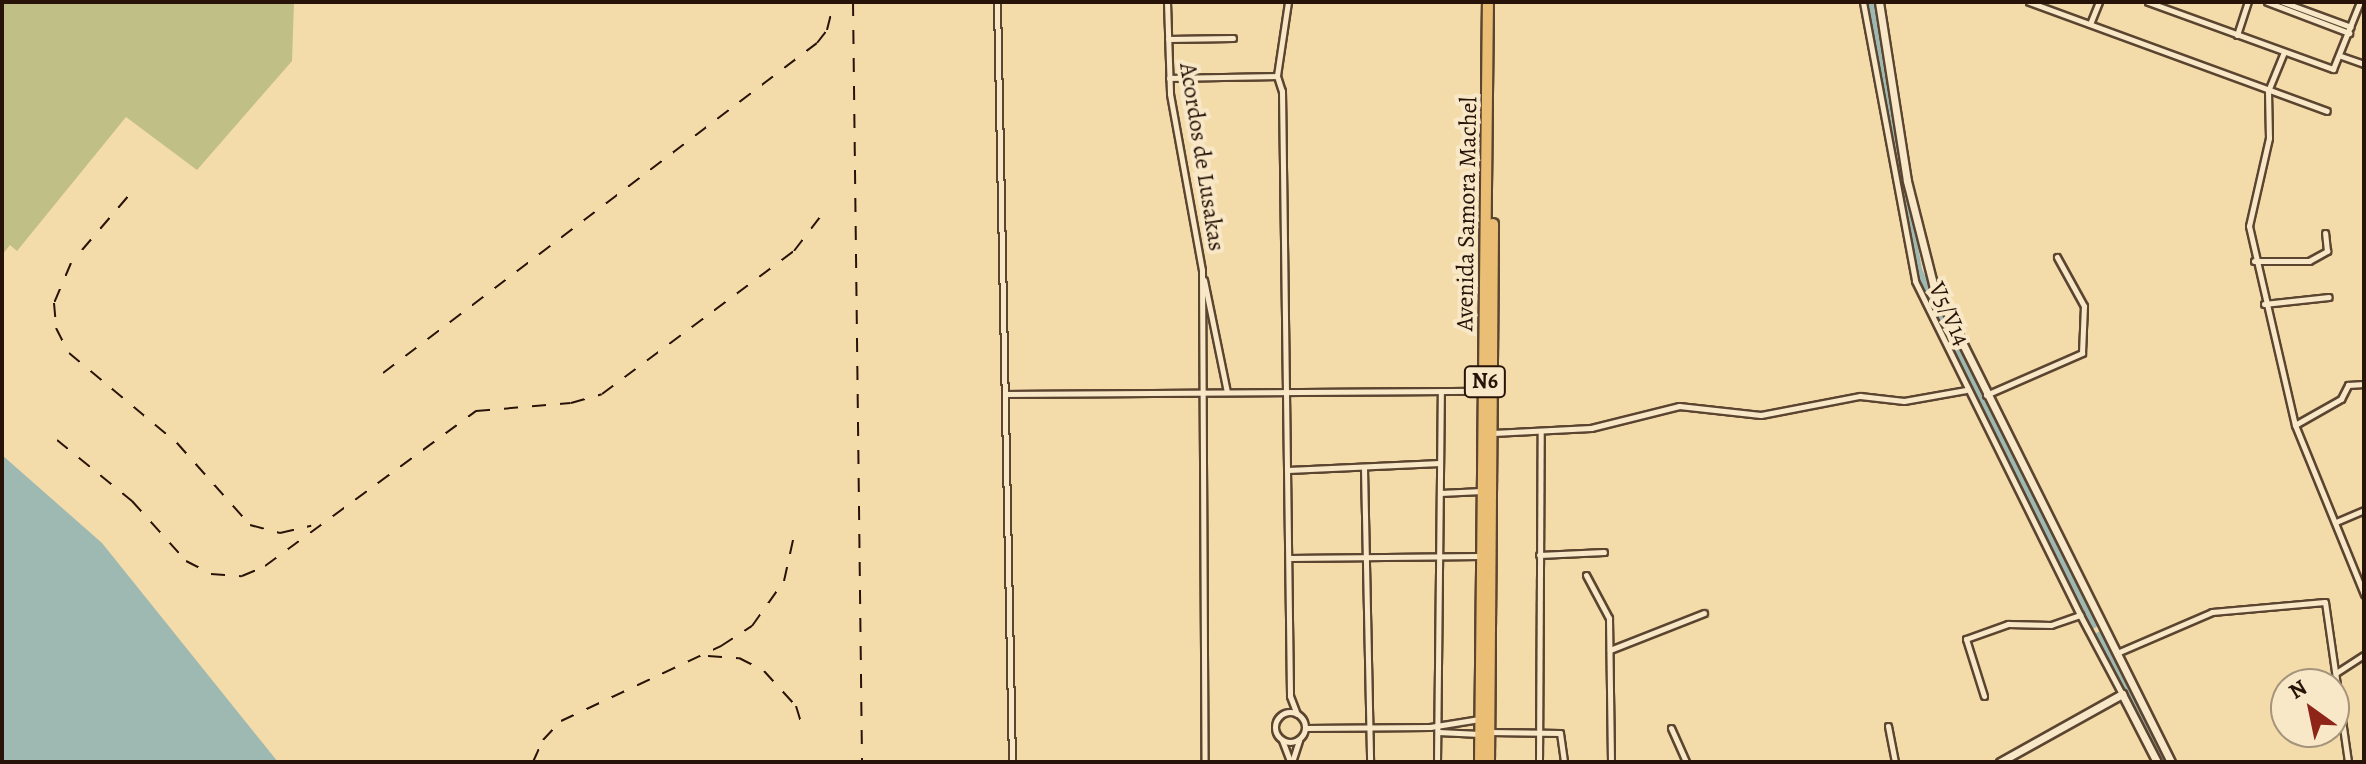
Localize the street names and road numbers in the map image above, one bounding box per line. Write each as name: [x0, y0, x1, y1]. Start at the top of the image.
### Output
street label: Acordos de Lusakas: [1173, 61, 1231, 253]
street label: Avenida Samora Machel: [1451, 97, 1483, 331]
street label: V5/V14: [1922, 278, 1976, 350]
road number: N6: [1463, 364, 1507, 400]

